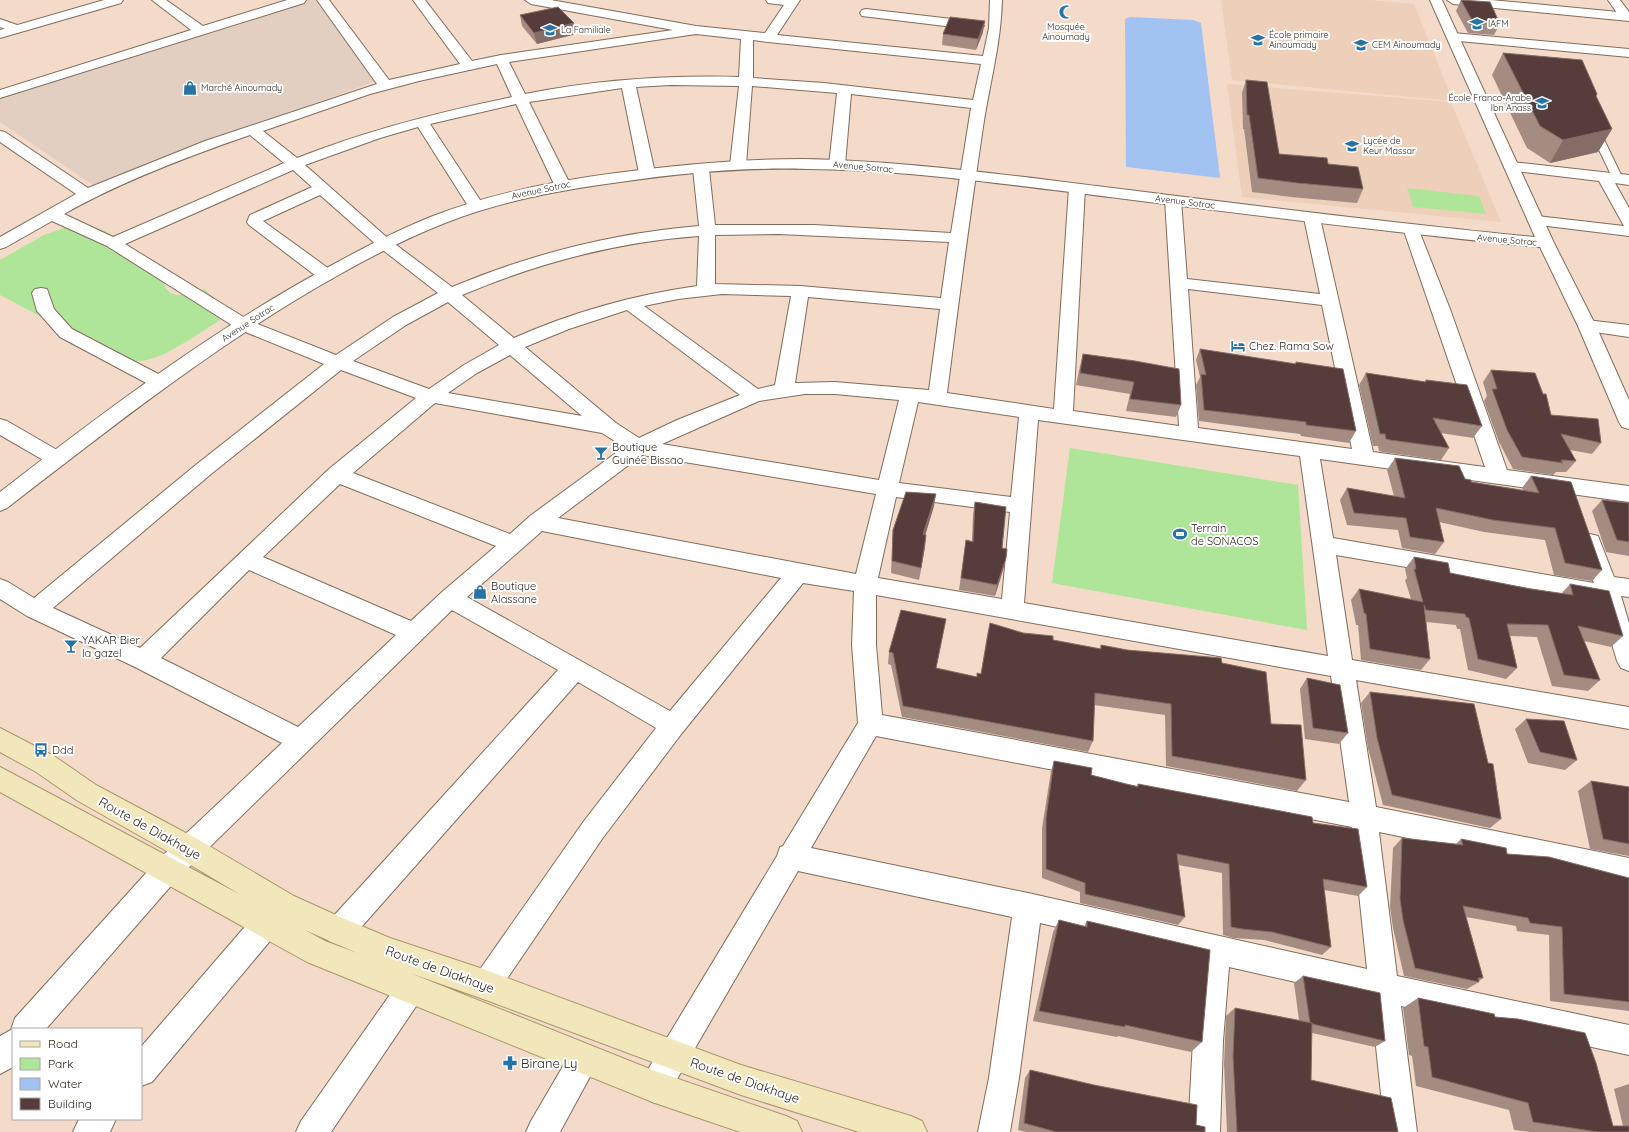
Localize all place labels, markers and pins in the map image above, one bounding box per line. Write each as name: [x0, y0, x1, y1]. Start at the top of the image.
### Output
mosque icon: Mosquée Ainoumady: [1058, 4, 1074, 20]
school or university icon: IAFM: [1469, 16, 1485, 32]
place label: IAFM: [1488, 18, 1509, 29]
place label: Mosquée Ainoumady: [1042, 21, 1090, 42]
school or university icon: La Familiale: [542, 22, 558, 38]
place label: La Familiale: [561, 24, 611, 35]
place label: École primaire Ainoumady: [1269, 29, 1329, 50]
school or university icon: École primaire Ainoumady: [1250, 32, 1266, 48]
school or university icon: CEM Ainoumady: [1353, 37, 1369, 53]
place label: CEM Ainoumady: [1372, 39, 1441, 50]
shop icon: Marché Ainoumady: [182, 80, 198, 96]
place label: Marché Ainoumady: [201, 82, 282, 93]
place label: École Franco-Arabe Ibn Anass: [1448, 92, 1531, 113]
school or university icon: École Franco-Arabe Ibn Anass: [1534, 95, 1550, 111]
place label: Lycée de Keur Massar: [1363, 135, 1416, 156]
school or university icon: Lycée de Keur Massar: [1344, 138, 1360, 154]
hotel icon: Chez. Rama Sow: [1230, 338, 1246, 354]
place label: Chez. Rama Sow: [1249, 339, 1334, 353]
place label: Boutique Guinée Bissao: [612, 440, 684, 467]
bar icon: Boutique Guinée Bissao: [593, 445, 609, 461]
place label: Terrain de SONACOS: [1191, 521, 1258, 548]
sports icon: Terrain de SONACOS: [1172, 526, 1188, 542]
place label: Boutique Alassane: [491, 579, 537, 606]
shop icon: Boutique Alassane: [472, 584, 488, 600]
place label: YAKAR Bier la gazel: [82, 633, 140, 660]
bar icon: YAKAR Bier la gazel: [63, 638, 79, 654]
bus stop icon: Ddd: [33, 742, 49, 758]
place label: Ddd: [52, 743, 73, 757]
pharmacy icon: Birane Ly: [502, 1055, 518, 1071]
place label: Birane Ly: [521, 1055, 577, 1071]

